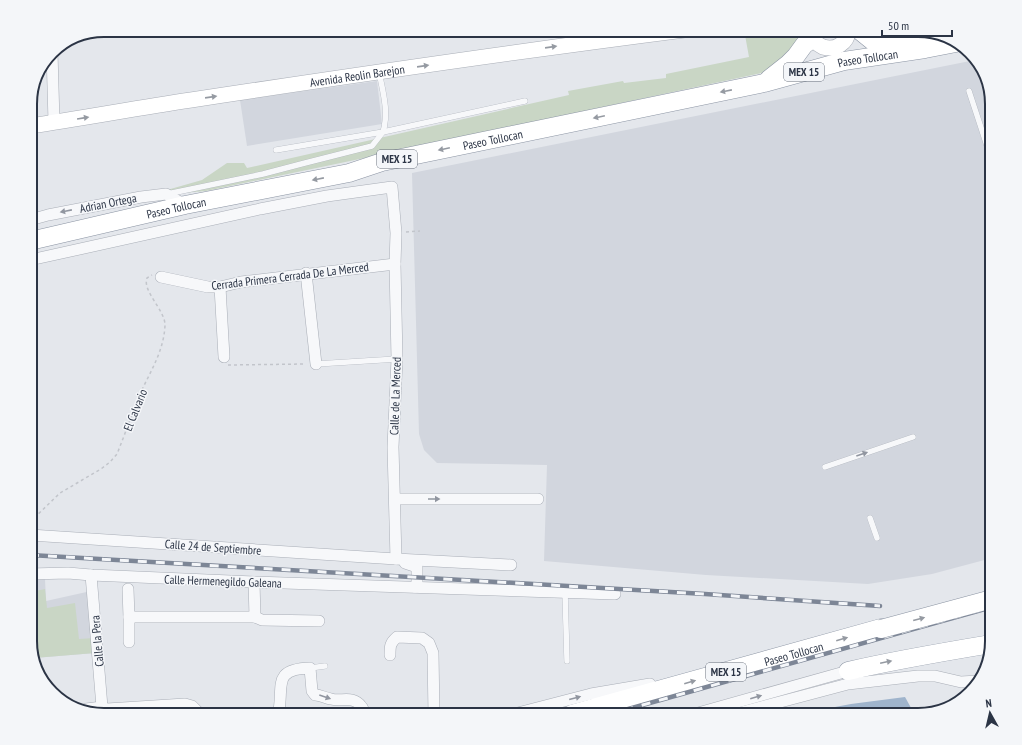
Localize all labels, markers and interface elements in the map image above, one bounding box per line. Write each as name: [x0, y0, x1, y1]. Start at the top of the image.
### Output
scale bar: [882, 12, 952, 38]
text: 50 m: [888, 18, 909, 33]
one-way arrow: [545, 44, 557, 50]
street label: Paseo Tollocan: [836, 46, 899, 70]
street label: Avenida Reolin Barejon: [309, 61, 406, 90]
one-way arrow: [417, 63, 429, 69]
road number: MEX 15: [784, 63, 824, 81]
one-way arrow: [720, 88, 732, 94]
one-way arrow: [205, 94, 217, 100]
one-way arrow: [76, 114, 89, 120]
one-way arrow: [593, 115, 605, 121]
street label: Paseo Tollocan: [461, 126, 524, 153]
one-way arrow: [438, 147, 450, 153]
road number: MEX 15: [377, 150, 417, 168]
one-way arrow: [312, 177, 324, 183]
street label: Adrian Ortega: [78, 190, 138, 216]
street label: Paseo Tollocan: [145, 194, 207, 221]
one-way arrow: [60, 209, 72, 215]
street label: Cerrada Primera Cerrada De La Merced: [210, 259, 370, 293]
street label: Calle de La Merced: [386, 357, 404, 435]
street label: El Calvario: [120, 387, 150, 433]
one-way arrow: [857, 451, 869, 457]
one-way arrow: [428, 496, 441, 502]
street label: Calle 24 de Septiembre: [164, 536, 262, 558]
street label: Calle Hermenegildo Galeana: [164, 571, 282, 591]
street label: Calle la Pera: [87, 615, 107, 667]
one-way arrow: [912, 615, 925, 621]
one-way arrow: [836, 636, 849, 642]
street label: Paseo Tollocan: [762, 638, 825, 669]
one-way arrow: [880, 659, 892, 665]
road number: MEX 15: [706, 663, 746, 681]
one-way arrow: [684, 679, 696, 685]
north arrow: [970, 693, 1010, 733]
one-way arrow: [750, 694, 762, 700]
one-way arrow: [320, 695, 332, 701]
one-way arrow: [569, 695, 581, 701]
text: N: [985, 696, 993, 710]

